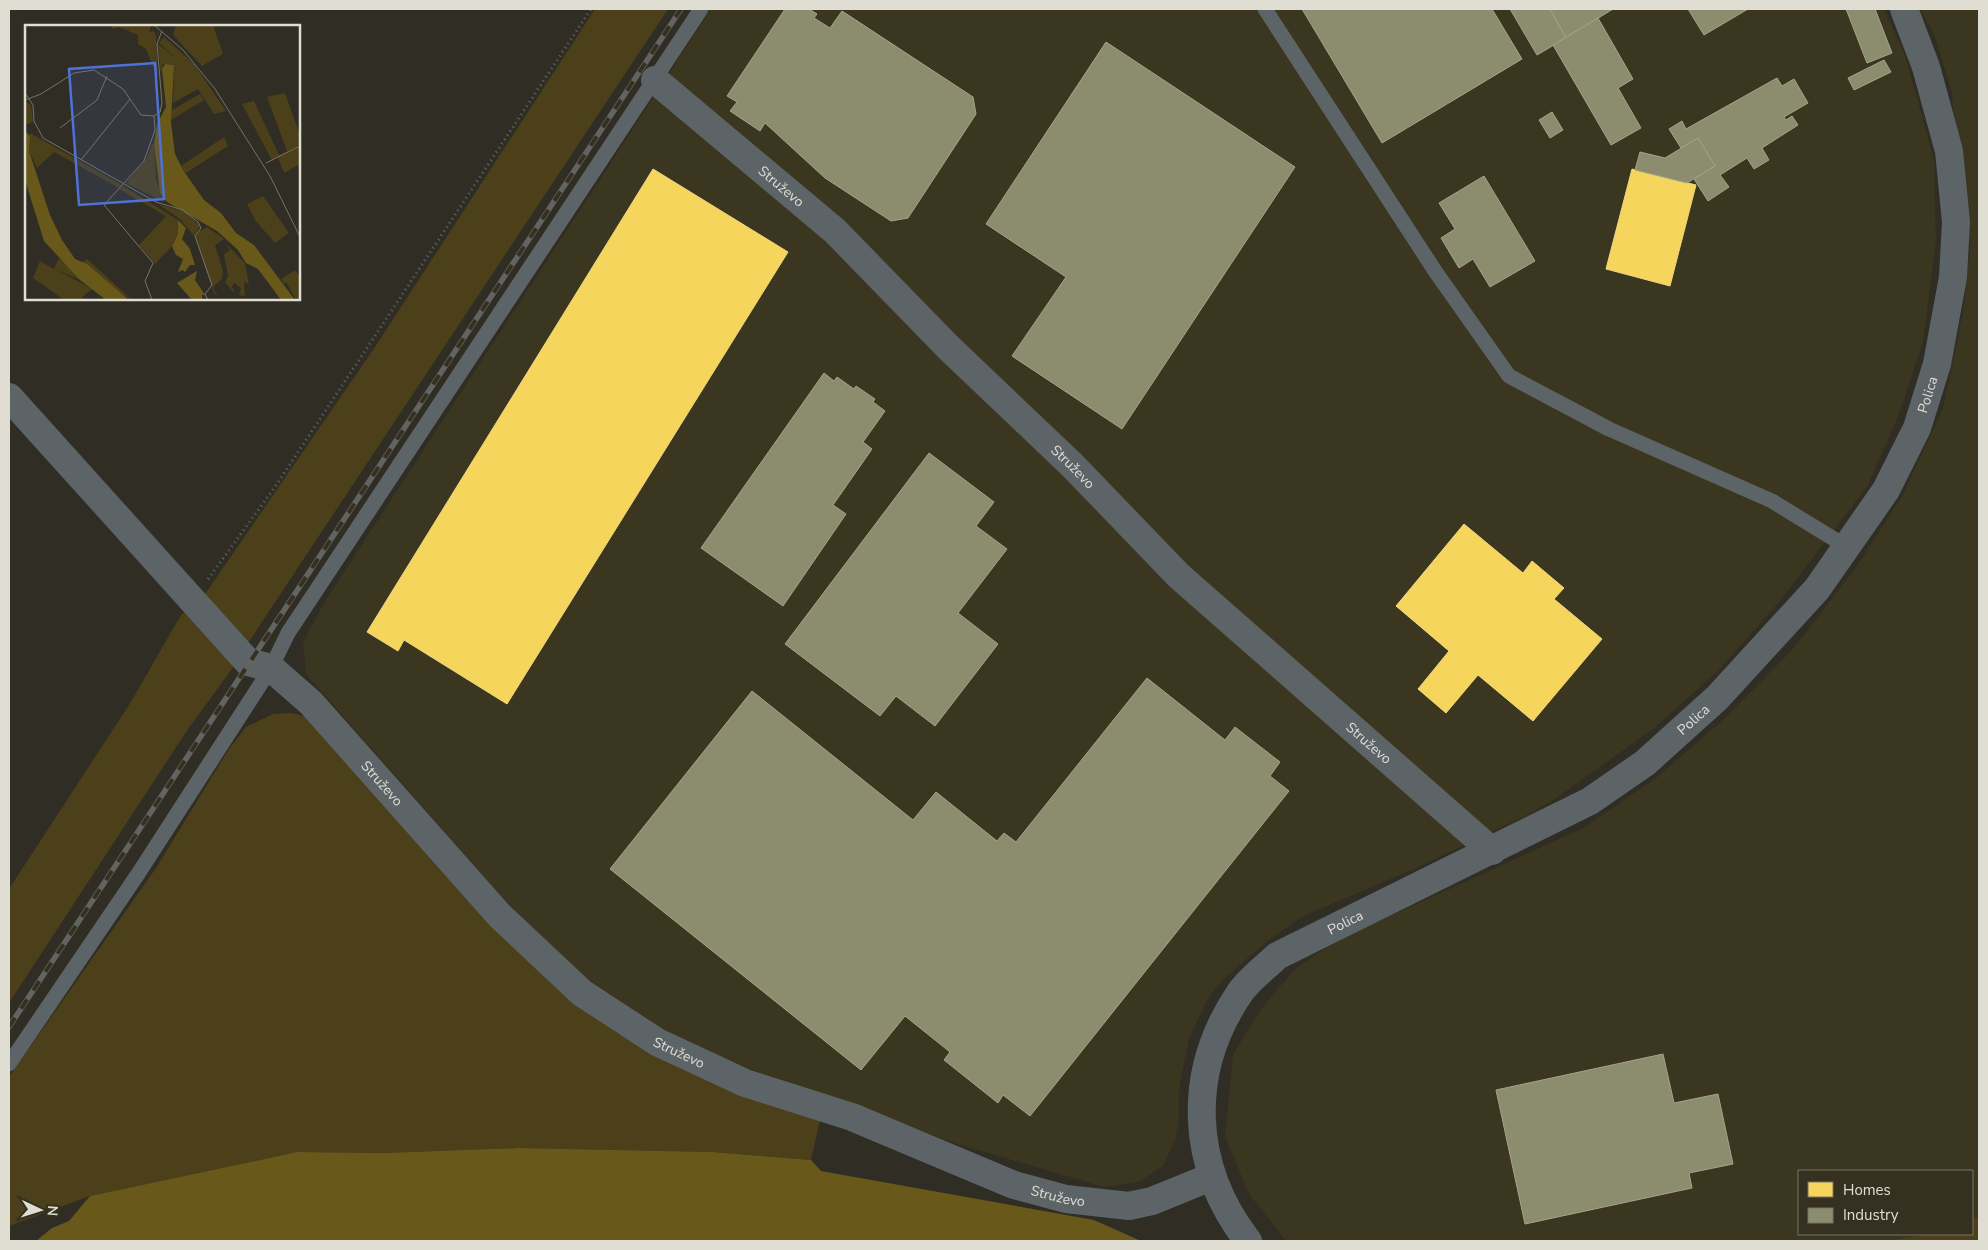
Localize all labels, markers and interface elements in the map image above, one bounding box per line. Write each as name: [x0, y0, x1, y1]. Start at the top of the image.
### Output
inset map: [25, 25, 300, 300]
street label: Struževo: [754, 161, 809, 211]
street label: Polica: [1913, 374, 1942, 415]
street label: Struževo: [1047, 441, 1099, 493]
street label: Polica: [1673, 700, 1714, 739]
street label: Struževo: [1342, 718, 1396, 768]
street label: Struževo: [357, 756, 408, 810]
street label: Polica: [1324, 905, 1366, 939]
street label: Struževo: [650, 1032, 708, 1073]
legend: [1798, 1170, 1973, 1235]
street label: Struževo: [1029, 1180, 1086, 1211]
text: Homes: [1843, 1180, 1891, 1200]
north arrow: [15, 1185, 65, 1235]
text: N: [43, 1205, 62, 1217]
text: Industry: [1843, 1205, 1899, 1225]

